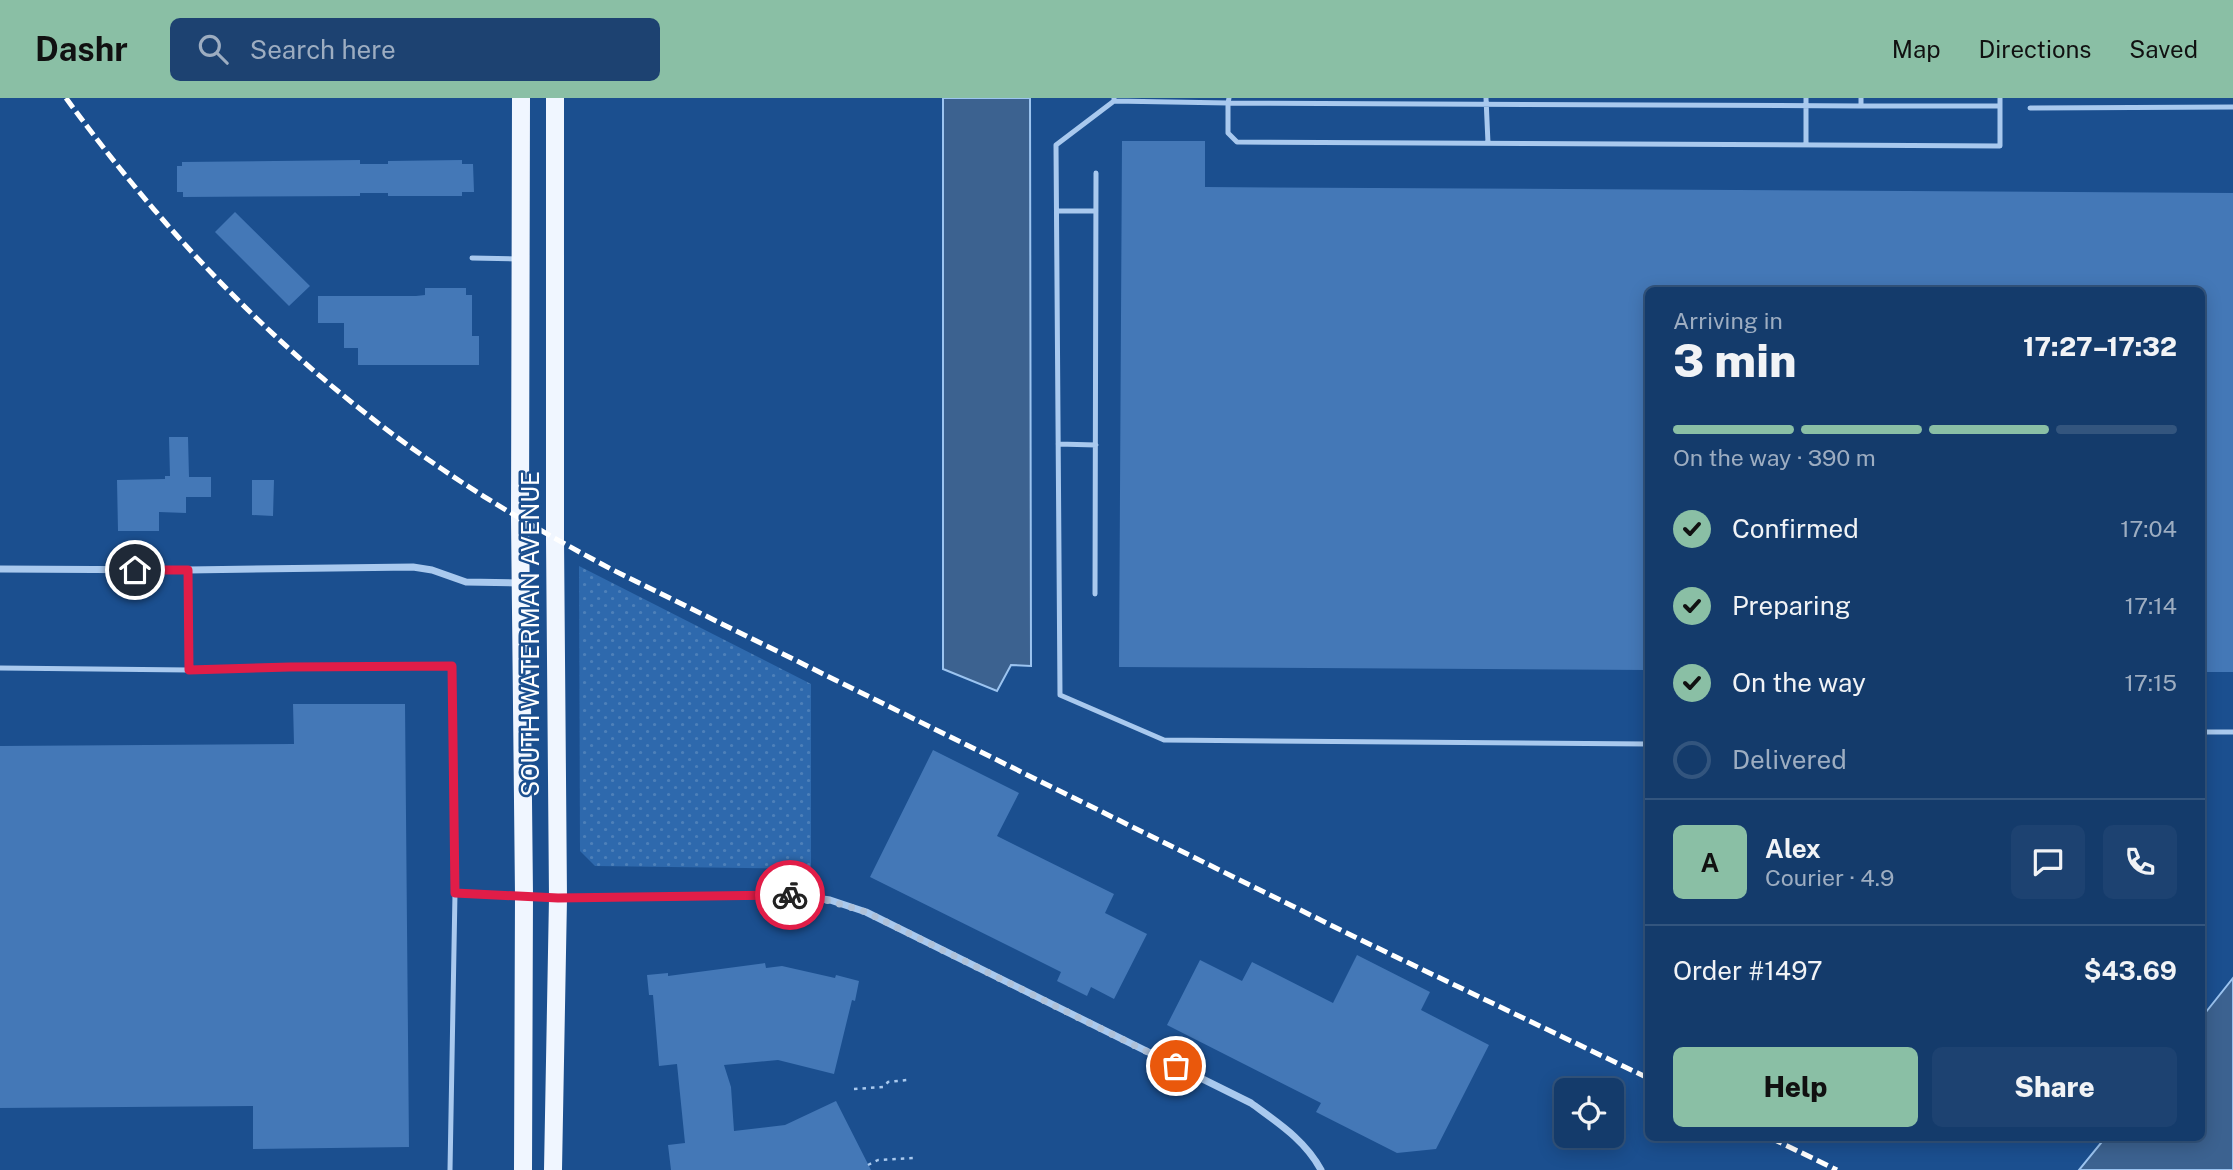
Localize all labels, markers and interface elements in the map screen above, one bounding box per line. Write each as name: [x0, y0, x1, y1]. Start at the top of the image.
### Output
search box: [170, 18, 660, 81]
text: Dashr: [35, 30, 128, 68]
icon: search: [194, 30, 232, 68]
text: Search here: [250, 34, 396, 65]
text: Map: [1892, 35, 1941, 63]
text: Directions: [1979, 35, 2091, 63]
text: Saved: [2129, 35, 2198, 63]
text: Arriving in: [1673, 307, 1783, 334]
text: 17:27–17:32: [2023, 331, 2177, 362]
text: 3 min: [1673, 333, 1797, 387]
text: On the way · 390 m: [1673, 444, 1876, 471]
street label: SOUTH WATERMAN AVENUE: [516, 471, 544, 797]
icon: check: [1673, 510, 1711, 548]
text: Confirmed: [1732, 513, 1859, 544]
text: 17:04: [2120, 515, 2177, 542]
pin: [105, 540, 165, 600]
icon: home: [116, 551, 154, 589]
icon: check: [1673, 587, 1711, 625]
text: Preparing: [1732, 590, 1851, 621]
text: 17:14: [2125, 592, 2177, 619]
icon: check: [1673, 664, 1711, 702]
text: On the way: [1732, 667, 1866, 698]
text: 17:15: [2125, 669, 2177, 696]
text: Delivered: [1732, 744, 1847, 775]
button: chat: [2011, 825, 2085, 899]
button: phone: [2103, 825, 2177, 899]
text: Alex: [1765, 833, 1821, 864]
text: A: [1701, 847, 1719, 878]
courier: [755, 860, 825, 930]
text: Courier · 4.9: [1765, 864, 1894, 891]
icon: bike: [771, 876, 809, 914]
text: Order #1497: [1673, 955, 1823, 986]
text: $43.69: [2084, 955, 2177, 986]
pin: [1146, 1036, 1206, 1096]
icon: bag: [1157, 1047, 1195, 1085]
button: Help: [1673, 1047, 1918, 1127]
button: Share: [1932, 1047, 2177, 1127]
map controls: [1554, 1078, 1624, 1148]
button: locate: [1554, 1078, 1624, 1148]

